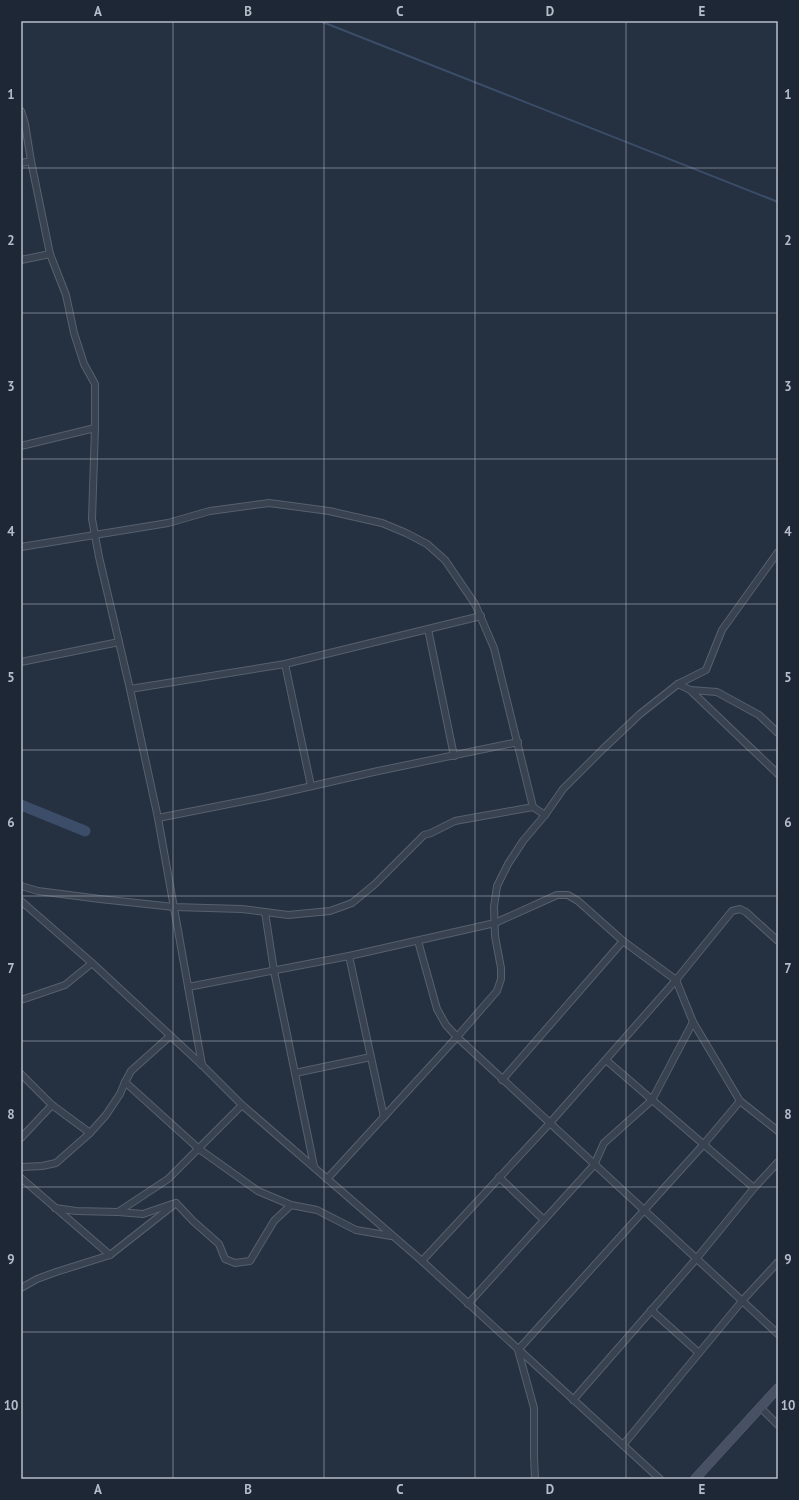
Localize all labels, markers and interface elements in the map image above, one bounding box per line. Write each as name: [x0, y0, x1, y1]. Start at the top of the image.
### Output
text: A: [94, 3, 102, 20]
text: B: [244, 3, 252, 20]
text: C: [396, 3, 404, 20]
text: D: [546, 3, 554, 20]
text: E: [699, 3, 706, 20]
text: 1: [7, 86, 15, 103]
text: 1: [784, 86, 792, 103]
text: 2: [7, 232, 15, 249]
text: 2: [784, 232, 792, 249]
text: 3: [7, 378, 15, 395]
text: 3: [784, 378, 792, 395]
text: 4: [7, 523, 15, 540]
text: 4: [784, 523, 792, 540]
text: 5: [7, 669, 15, 686]
text: 5: [784, 669, 792, 686]
text: 6: [7, 814, 15, 831]
text: 6: [784, 814, 792, 831]
text: 7: [7, 960, 15, 977]
text: 7: [784, 960, 792, 977]
text: 8: [7, 1106, 15, 1123]
text: 8: [784, 1106, 792, 1123]
text: 9: [7, 1251, 15, 1268]
text: 9: [784, 1251, 792, 1268]
text: 10: [4, 1397, 18, 1414]
text: 10: [781, 1397, 795, 1414]
text: A: [94, 1481, 102, 1498]
text: B: [244, 1481, 252, 1498]
text: C: [396, 1481, 404, 1498]
text: D: [546, 1481, 554, 1498]
text: E: [699, 1481, 706, 1498]

